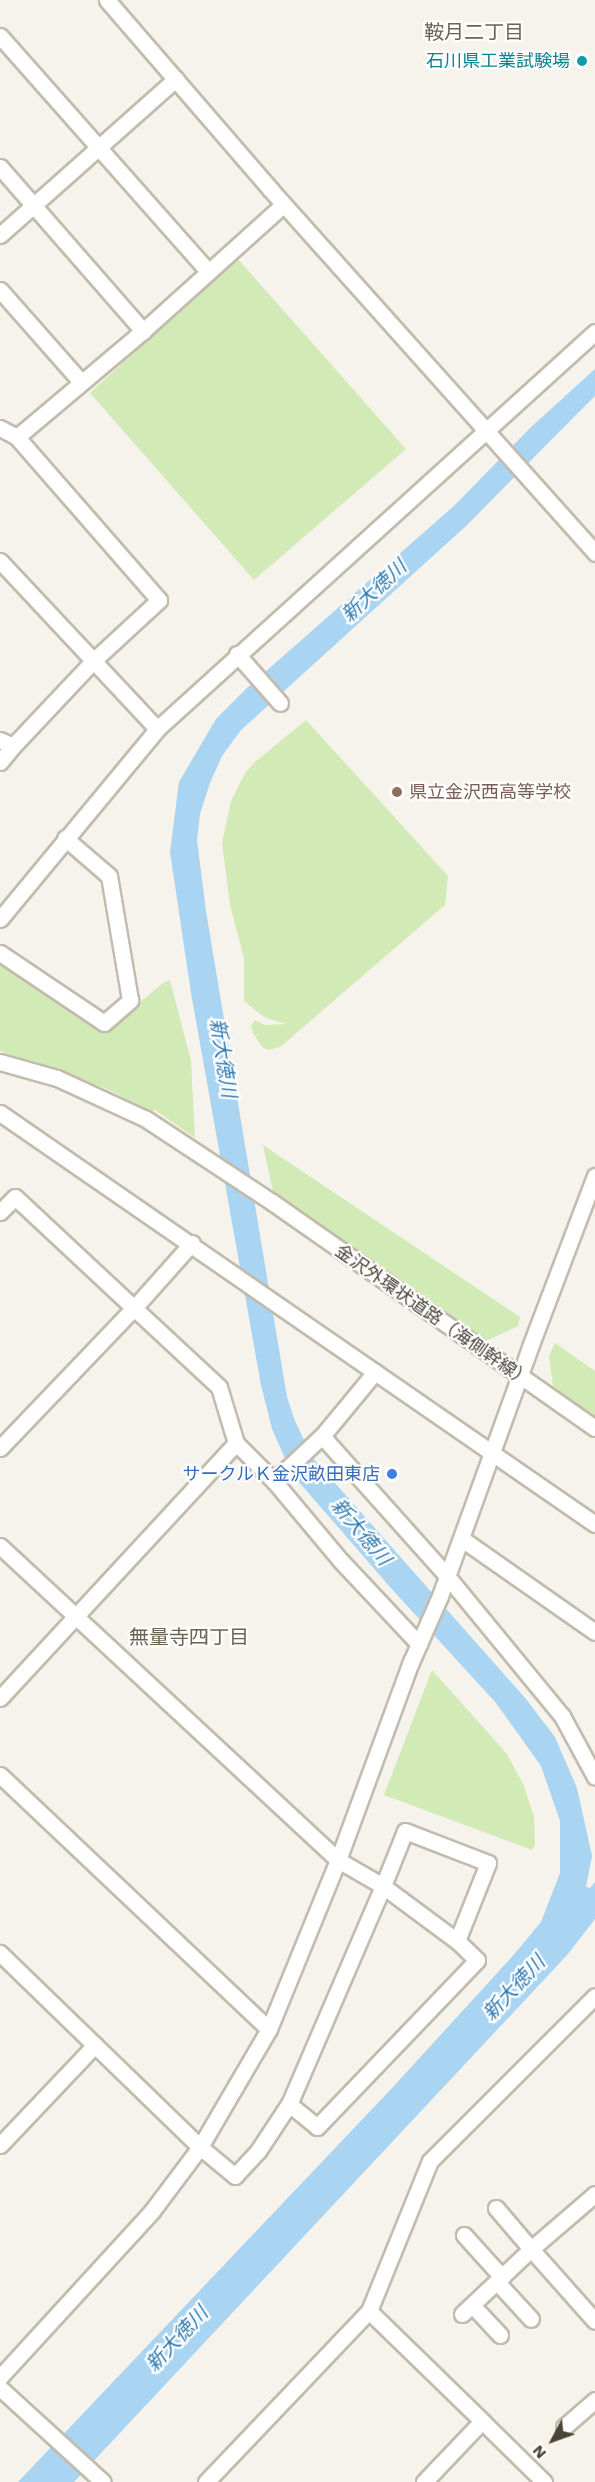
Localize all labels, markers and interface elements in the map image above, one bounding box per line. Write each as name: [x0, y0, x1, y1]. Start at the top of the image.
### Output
district label: 鞍月二丁目: [424, 20, 524, 44]
place label: 石川県工業試験場: [426, 50, 570, 72]
marker: 石川県工業試験場: [575, 54, 589, 68]
water label: 新大徳川: [337, 555, 411, 627]
place label: 県立金沢西高等学校: [409, 781, 571, 803]
marker: 県立金沢西高等学校: [390, 785, 404, 799]
water label: 新大徳川: [205, 1017, 241, 1099]
street label: 金沢外環状道路（海側幹線）: [331, 1240, 535, 1392]
place label: サークルＫ金沢畝田東店: [182, 1463, 380, 1485]
marker: サークルＫ金沢畝田東店: [385, 1467, 399, 1481]
water label: 新大徳川: [326, 1494, 396, 1570]
district label: 無量寺四丁目: [129, 1625, 249, 1649]
water label: 新大徳川: [478, 1951, 550, 2025]
water label: 新大徳川: [141, 2302, 213, 2376]
north arrow: [523, 2410, 583, 2470]
text: N: [528, 2441, 550, 2463]

